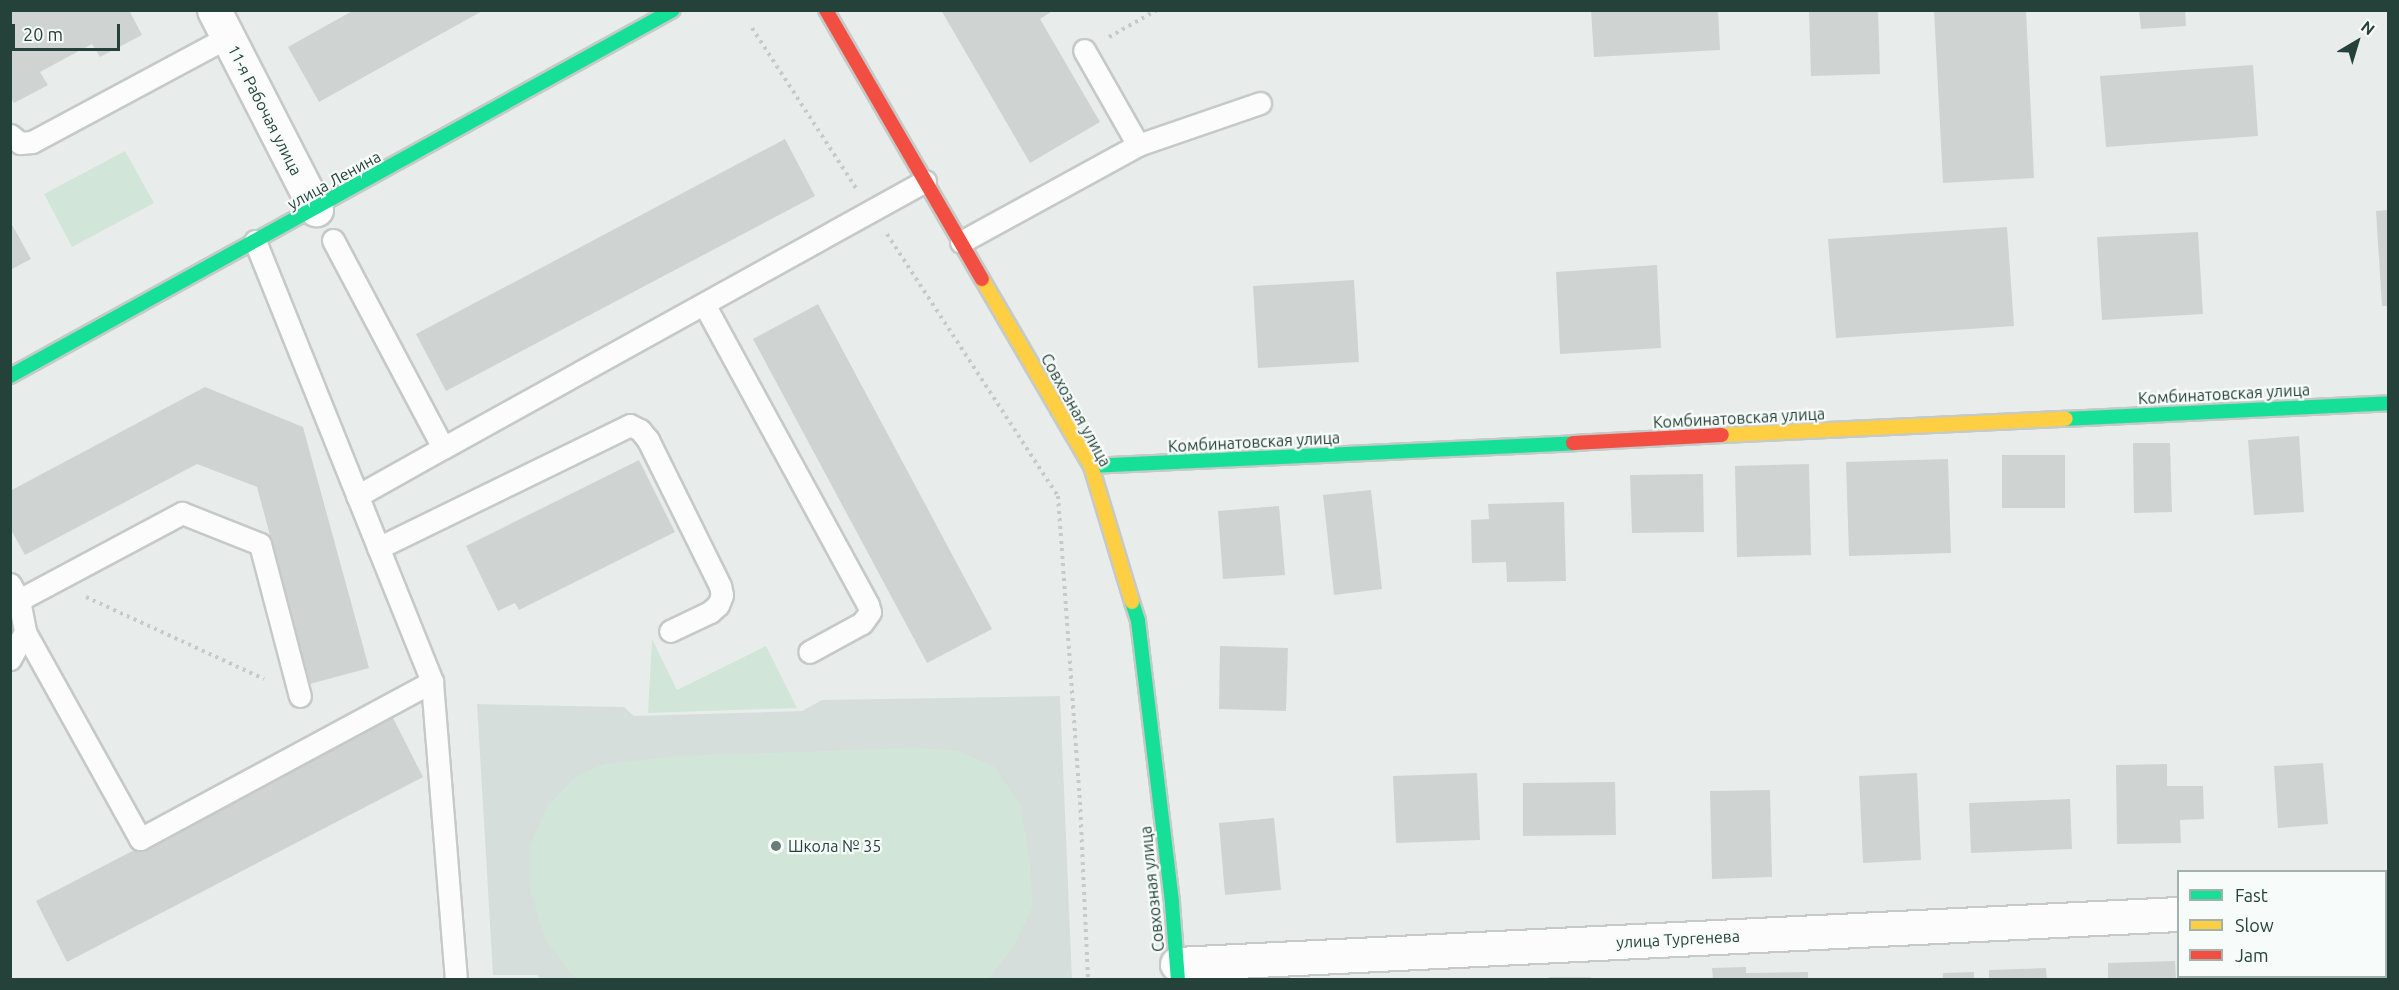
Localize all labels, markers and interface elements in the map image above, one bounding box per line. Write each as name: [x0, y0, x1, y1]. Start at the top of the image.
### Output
scale bar: [15, 12, 123, 50]
north arrow: [2327, 12, 2387, 72]
text: N: [2358, 17, 2378, 39]
text: 20 m: [23, 24, 63, 44]
street label: 11-я Рабочая улица: [224, 41, 306, 179]
street label: улица Ленина: [284, 146, 384, 214]
street label: Совхозная улица: [1037, 350, 1115, 470]
street label: Комбинатовская улица: [2138, 380, 2310, 408]
street label: Комбинатовская улица: [1653, 404, 1825, 432]
street label: Комбинатовская улица: [1168, 428, 1340, 456]
street label: Совхозная улица: [1136, 825, 1168, 953]
place label: Школа № 35: [788, 836, 881, 856]
marker: Школа № 35: [769, 839, 783, 853]
legend: [2177, 870, 2387, 978]
text: Fast: [2235, 885, 2268, 905]
text: Slow: [2235, 915, 2274, 935]
street label: улица Тургенева: [1616, 926, 1740, 952]
text: Jam: [2235, 945, 2269, 965]

